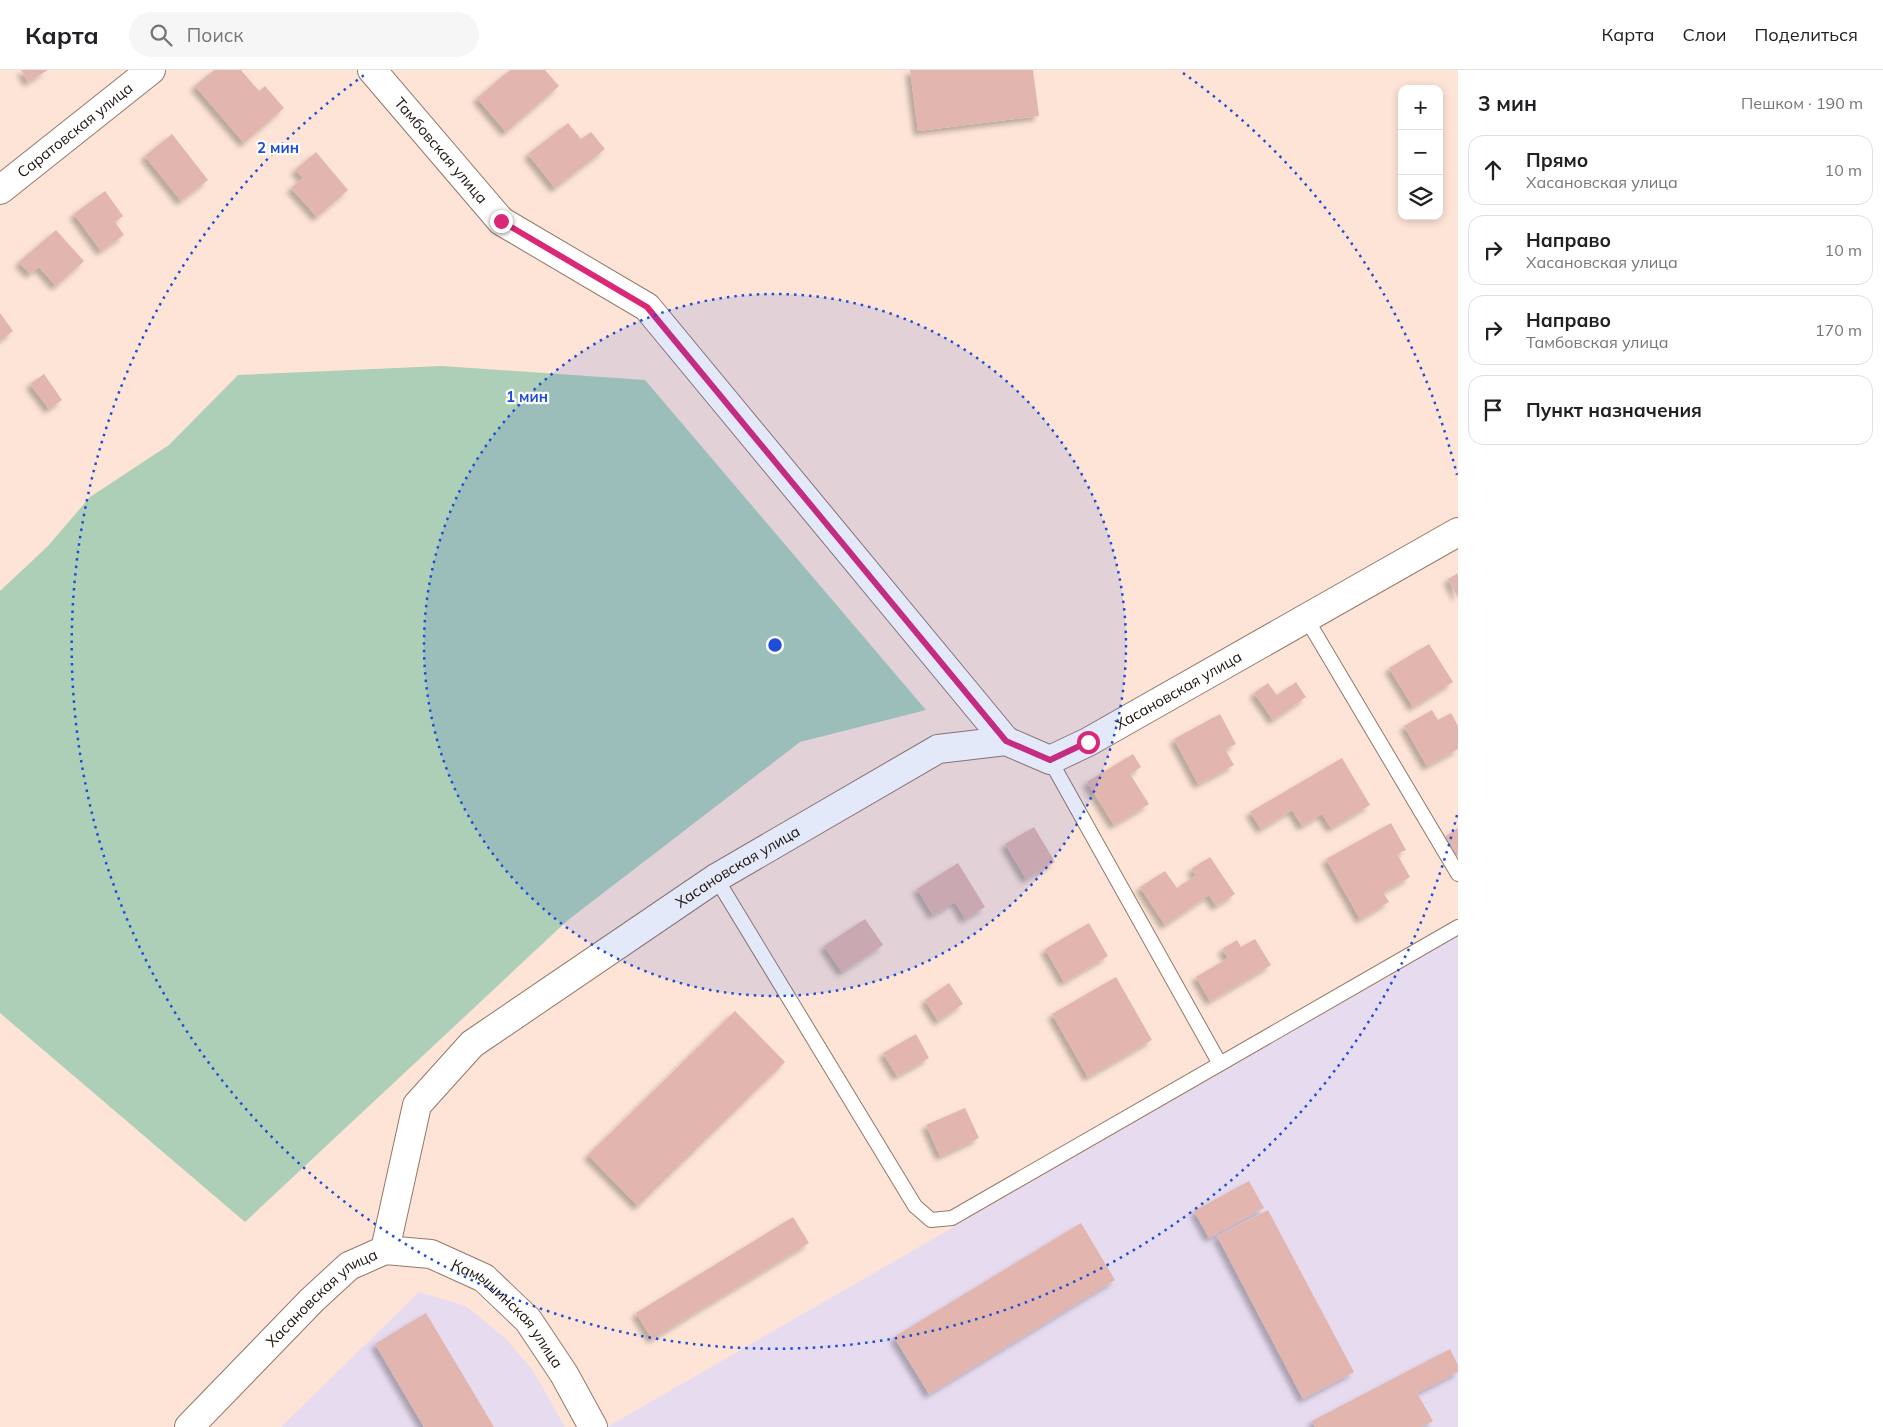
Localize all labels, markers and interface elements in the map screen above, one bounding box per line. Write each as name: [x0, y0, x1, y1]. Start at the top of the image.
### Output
search box: [129, 12, 479, 57]
text: Карта: [25, 20, 99, 50]
icon: search: [147, 21, 175, 49]
text: Поиск: [187, 23, 244, 47]
text: Карта: [1602, 23, 1654, 46]
text: Слои: [1682, 23, 1727, 46]
text: Поделиться: [1755, 23, 1858, 46]
street label: Саратовская улица: [13, 78, 136, 182]
map controls: [1398, 85, 1443, 220]
button: +: [1398, 85, 1443, 130]
text: 3 мин: [1478, 90, 1537, 116]
street label: Тамбовская улица: [391, 93, 492, 207]
text: Пешком · 190 m: [1741, 93, 1863, 113]
button: −: [1398, 130, 1443, 175]
text: 2 мин: [257, 138, 299, 157]
text: Прямо: [1526, 148, 1588, 172]
icon: ahead: [1479, 156, 1507, 184]
text: 10 m: [1825, 160, 1862, 180]
text: Хасановская улица: [1526, 172, 1678, 192]
button: layers: [1398, 175, 1443, 220]
route end: [490, 210, 513, 233]
text: Направо: [1526, 228, 1611, 252]
icon: right: [1479, 236, 1507, 264]
text: 10 m: [1825, 240, 1862, 260]
text: Хасановская улица: [1526, 252, 1678, 272]
text: Направо: [1526, 308, 1611, 332]
icon: right: [1479, 316, 1507, 344]
text: 170 m: [1815, 320, 1862, 340]
text: Тамбовская улица: [1526, 332, 1669, 352]
text: 1 мин: [506, 387, 548, 406]
icon: arrive: [1479, 396, 1507, 424]
text: Пункт назначения: [1526, 398, 1702, 422]
centre of rings: [766, 636, 784, 654]
street label: Хасановская улица: [1112, 647, 1245, 734]
route start: [1077, 731, 1100, 754]
street label: Хасановская улица: [672, 821, 803, 912]
street label: Хасановская улица: [262, 1245, 380, 1351]
street label: Камышинская улица: [449, 1255, 567, 1372]

